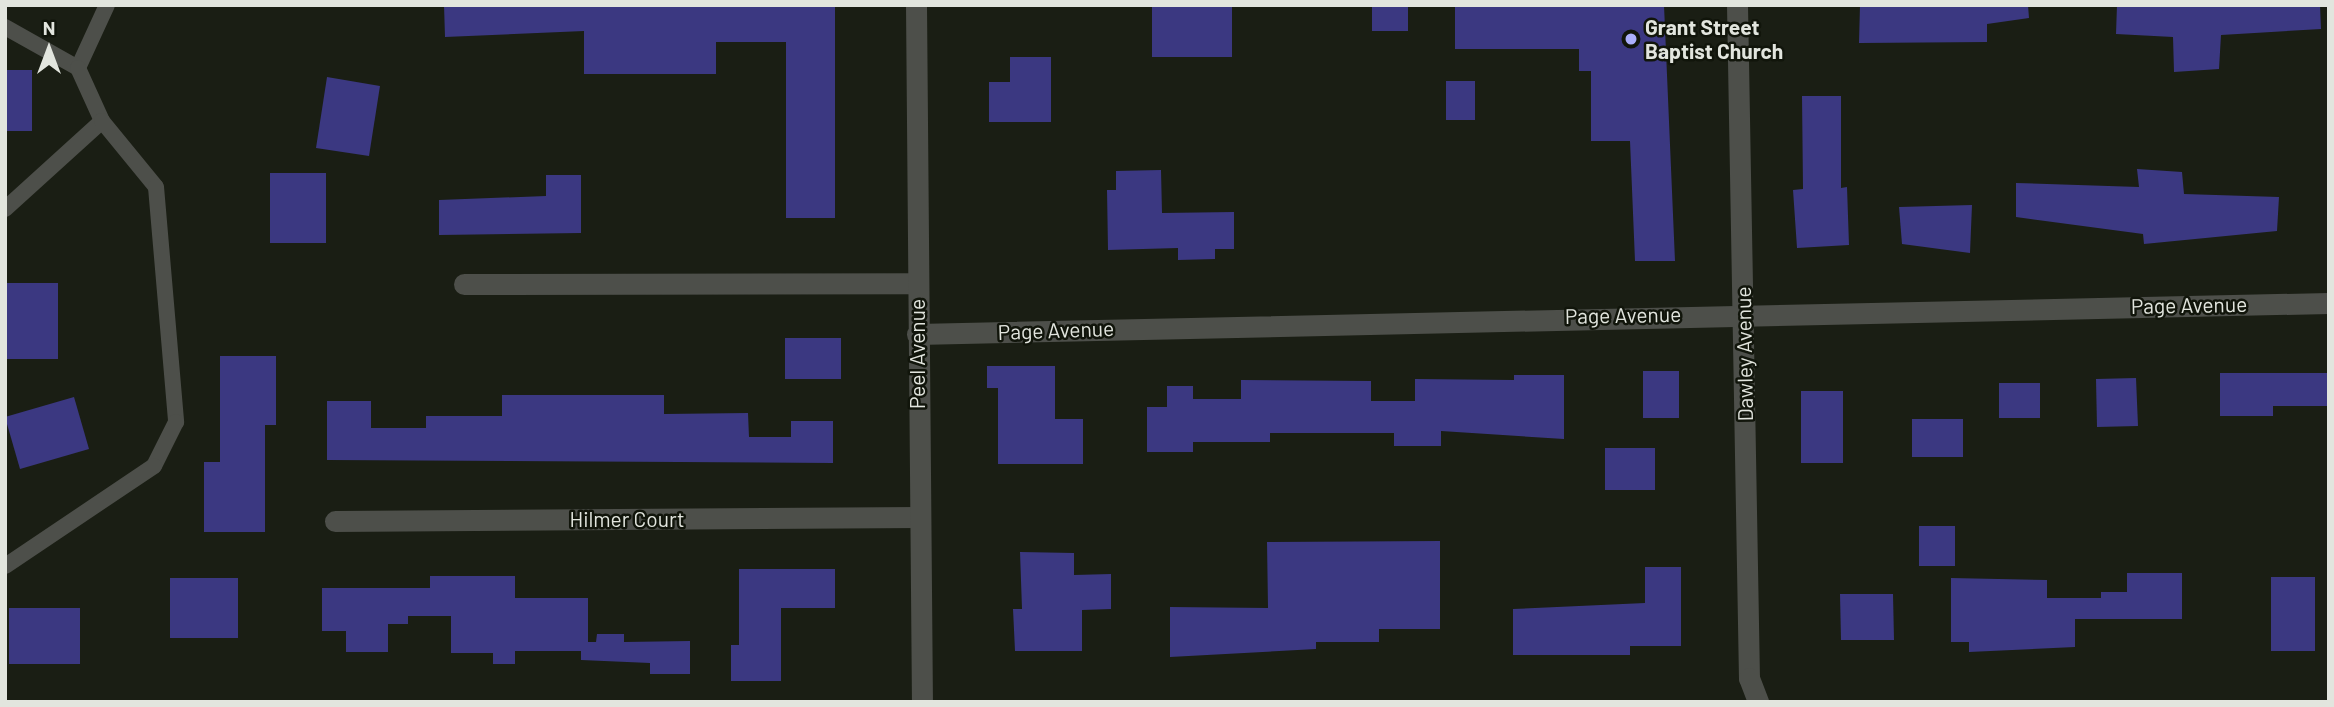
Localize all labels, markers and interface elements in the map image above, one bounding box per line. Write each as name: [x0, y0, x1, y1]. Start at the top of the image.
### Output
north arrow: [14, 14, 84, 84]
place label: Grant Street Baptist Church: [1645, 14, 1783, 64]
text: N: [43, 16, 55, 39]
marker: Grant Street Baptist Church: [1623, 31, 1639, 47]
street label: Dawley Avenue: [1730, 286, 1758, 422]
street label: Page Avenue: [2131, 291, 2247, 319]
street label: Peel Avenue: [904, 299, 930, 409]
street label: Page Avenue: [1565, 301, 1681, 329]
street label: Page Avenue: [997, 315, 1115, 345]
street label: Hilmer Court: [569, 506, 685, 532]

